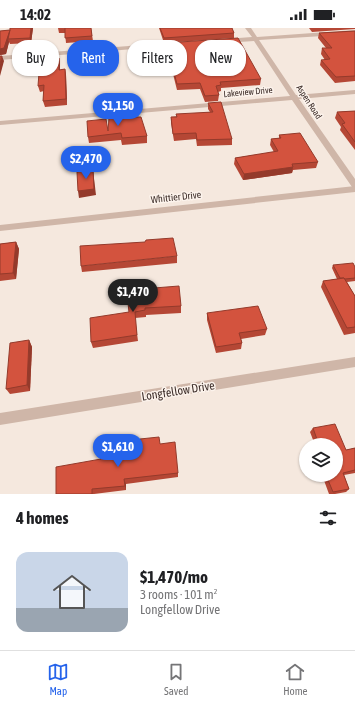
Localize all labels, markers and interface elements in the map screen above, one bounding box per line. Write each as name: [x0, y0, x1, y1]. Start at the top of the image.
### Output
text: 14:02: [20, 6, 51, 23]
chip: Buy: [12, 40, 59, 76]
chip: Rent: [67, 40, 119, 76]
chip: Filters: [127, 40, 187, 76]
chip: New: [195, 40, 246, 76]
street label: Aspen Road: [294, 83, 324, 121]
street label: Lakeview Drive: [223, 85, 273, 99]
pin: $1,150: [85, 93, 151, 127]
text: $1,150: [102, 98, 134, 113]
pin: $2,470: [53, 146, 119, 180]
text: $2,470: [70, 151, 102, 166]
street label: Whittier Drive: [150, 189, 202, 205]
pin: $1,470: [100, 279, 166, 313]
text: $1,470: [117, 284, 149, 299]
street label: Longfellow Drive: [140, 378, 216, 404]
pin: $1,610: [85, 434, 151, 468]
map controls: [299, 438, 343, 482]
button: layers: [299, 438, 343, 482]
text: $1,610: [102, 439, 134, 454]
icon: filters: [317, 507, 339, 529]
text: 4 homes: [16, 508, 69, 528]
text: $1,470/mo: [140, 567, 208, 587]
icon: home: [48, 568, 96, 616]
text: 3 rooms · 101 m²: [140, 587, 217, 602]
text: Longfellow Drive: [140, 602, 220, 617]
tab: Map: [47, 661, 69, 697]
tab: Saved: [164, 661, 188, 697]
tab: Home: [283, 661, 308, 697]

